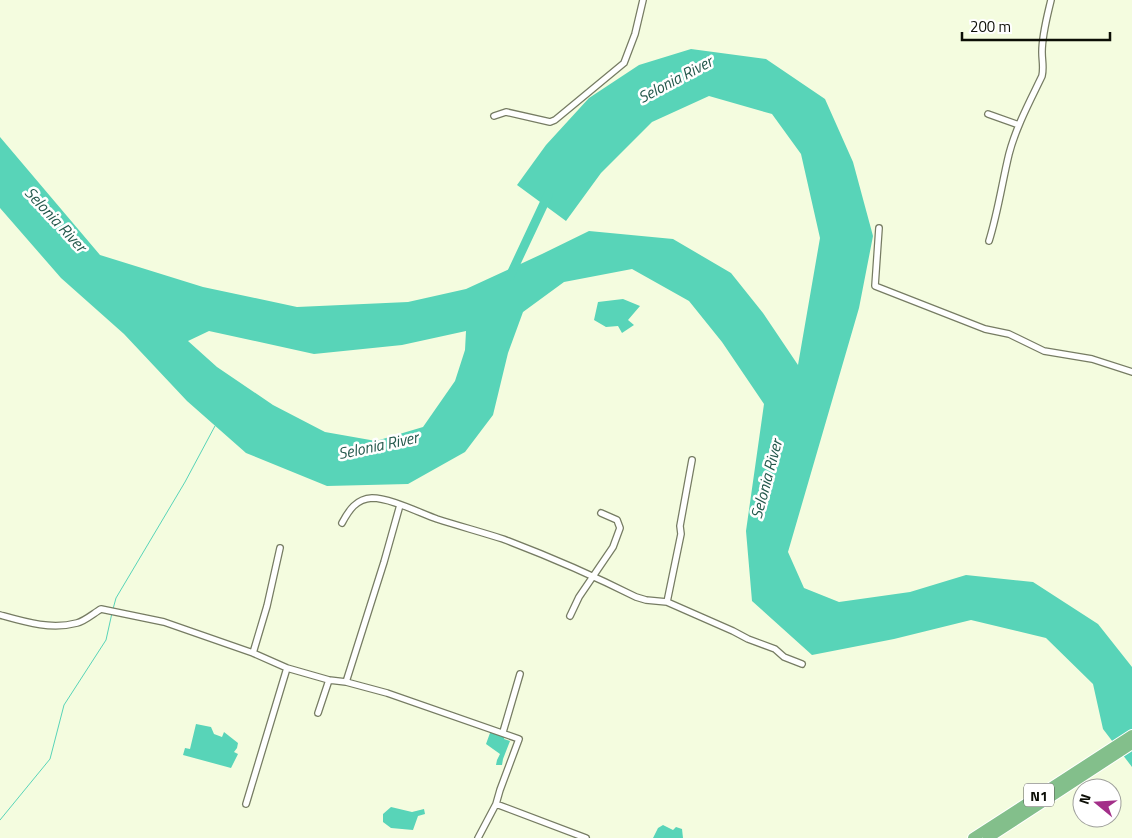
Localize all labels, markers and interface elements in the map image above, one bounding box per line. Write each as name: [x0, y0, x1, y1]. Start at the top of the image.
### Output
scale bar: [962, 10, 1110, 42]
text: 200 m: [970, 15, 1011, 38]
water label: Selonia River: [633, 48, 718, 109]
water label: Selonia River: [19, 181, 94, 258]
water label: Selonia River: [336, 424, 422, 465]
water label: Selonia River: [744, 435, 789, 521]
north arrow: [1072, 778, 1122, 828]
road number: N1: [1024, 784, 1054, 806]
text: N: [1073, 791, 1096, 807]

